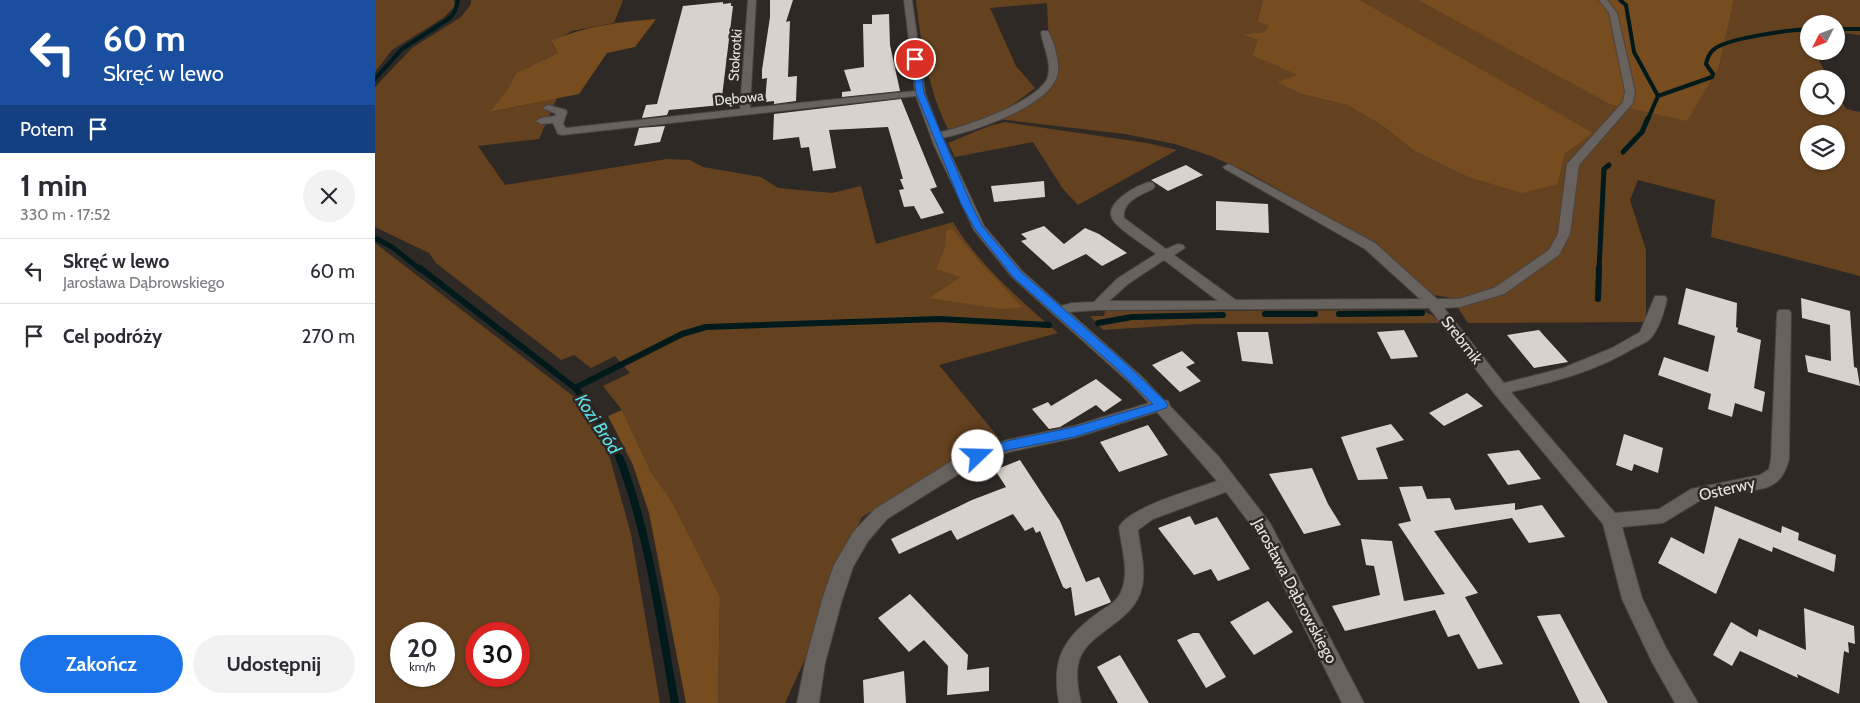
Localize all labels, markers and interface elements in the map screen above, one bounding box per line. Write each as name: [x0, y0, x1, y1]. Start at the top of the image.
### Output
north arrow: [1800, 15, 1845, 60]
map controls: [1800, 15, 1845, 170]
text: 60 m: [103, 17, 186, 60]
icon: left: [20, 20, 85, 85]
street label: Stokrotki: [724, 28, 746, 82]
pin: [894, 38, 936, 80]
icon: arrive: [901, 45, 929, 73]
text: Skręć w lewo: [103, 60, 224, 87]
button: search: [1800, 70, 1845, 115]
street label: Dębowa: [713, 86, 765, 110]
icon: arrive: [84, 115, 112, 143]
text: Potem: [20, 118, 74, 141]
button: layers: [1800, 125, 1845, 170]
text: 1 min: [20, 167, 88, 204]
button: close: [303, 170, 355, 222]
text: 330 m · 17:52: [20, 205, 111, 224]
text: Skręć w lewo: [63, 250, 169, 273]
icon: left: [20, 257, 48, 285]
text: 60 m: [310, 260, 355, 283]
text: Jarosława Dąbrowskiego: [63, 273, 224, 292]
street label: Srebrnik: [1437, 312, 1487, 368]
icon: arrive: [20, 322, 48, 350]
text: Cel podróży: [63, 325, 162, 348]
text: 270 m: [301, 325, 355, 348]
water label: Kozi Bród: [570, 390, 626, 459]
position arrow: [951, 429, 1003, 481]
street label: Osterwy: [1697, 473, 1757, 505]
street label: Jarosława Dąbrowskiego: [1248, 514, 1341, 667]
speed limit sign: 30: [465, 622, 530, 687]
text: 20: [407, 633, 438, 663]
button: Zakończ: [20, 635, 183, 693]
button: Udostępnij: [193, 635, 355, 693]
text: km/h: [409, 659, 436, 674]

